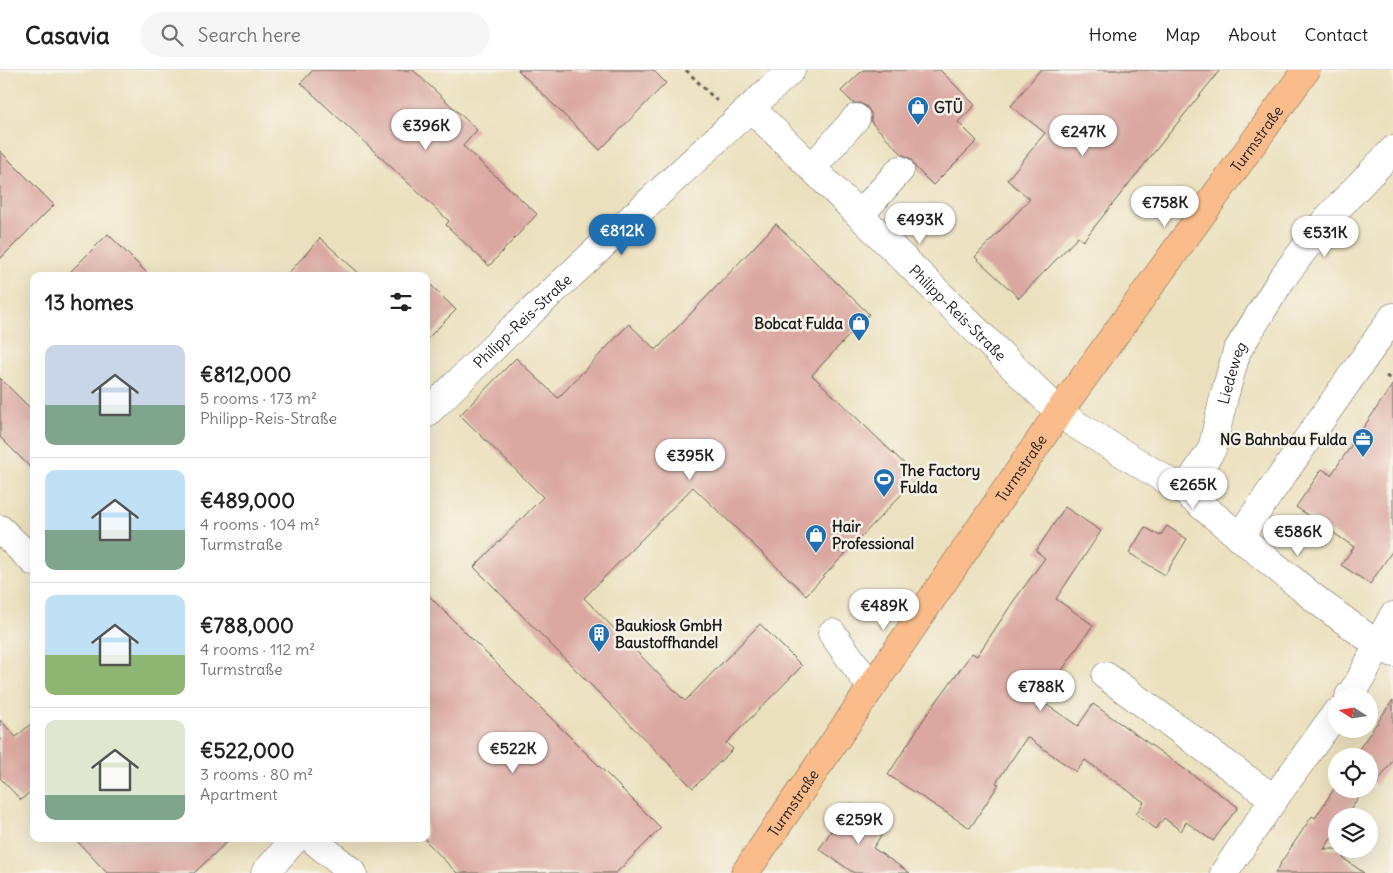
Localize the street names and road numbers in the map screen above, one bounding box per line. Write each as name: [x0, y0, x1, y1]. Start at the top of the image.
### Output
street label: Turmstraße: [1226, 102, 1287, 176]
street label: Philipp-Reis-Straße: [906, 260, 1011, 364]
street label: Philipp-Reis-Straße: [469, 270, 575, 372]
street label: Liedeweg: [1213, 337, 1250, 406]
street label: Turmstraße: [991, 431, 1051, 505]
street label: Turmstraße: [763, 765, 823, 840]

